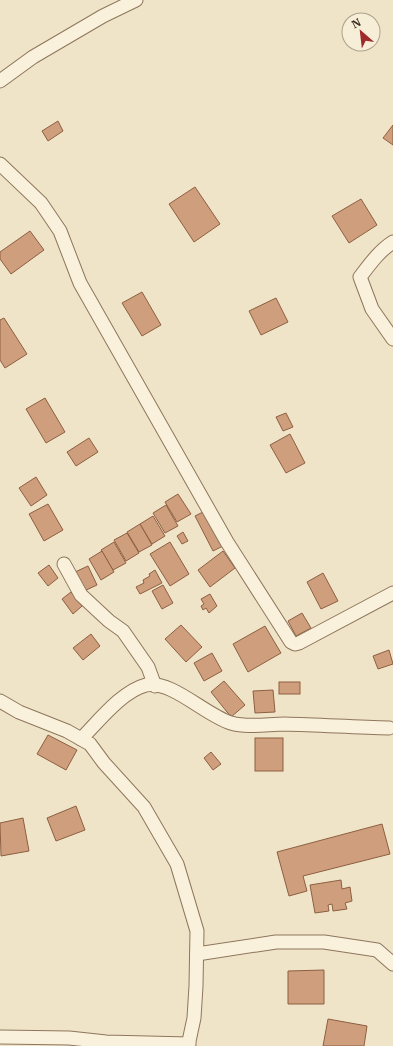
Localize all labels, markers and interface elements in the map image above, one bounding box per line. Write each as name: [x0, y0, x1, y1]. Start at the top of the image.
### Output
north arrow: [341, 12, 381, 52]
text: N: [349, 15, 364, 31]

